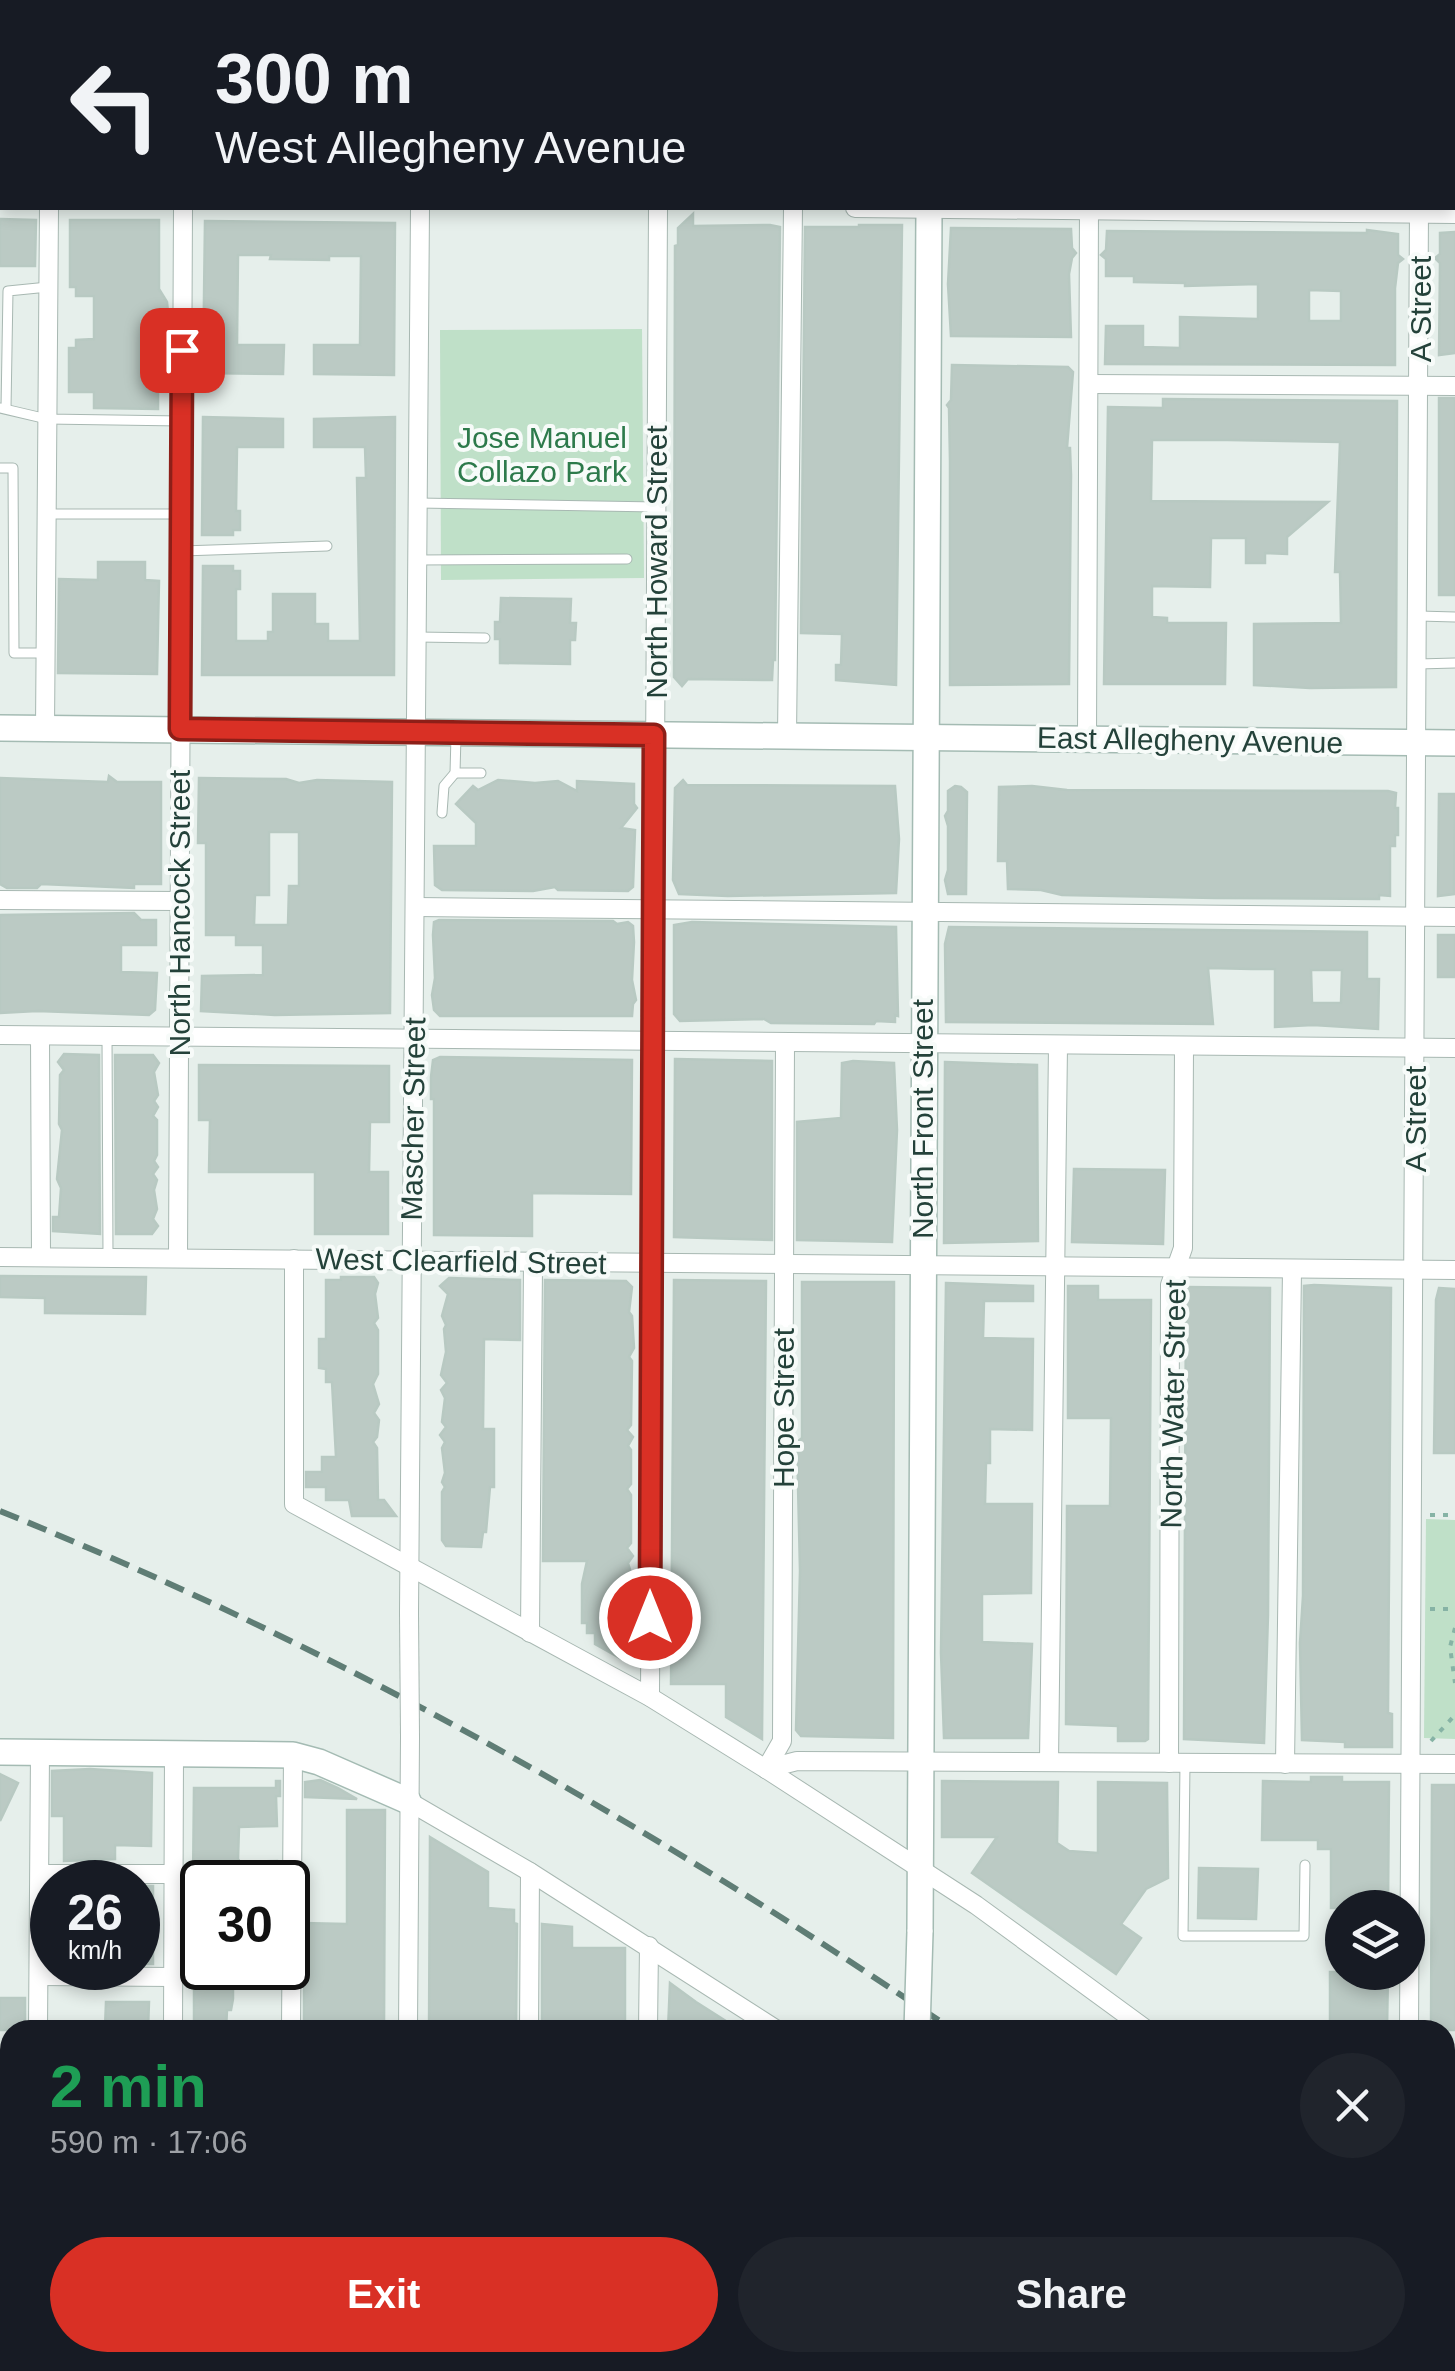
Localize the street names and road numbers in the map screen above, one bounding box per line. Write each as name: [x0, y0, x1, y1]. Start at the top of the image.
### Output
street label: A Street: [1404, 255, 1437, 362]
street label: North Howard Street: [640, 425, 673, 699]
street label: East Allegheny Avenue: [1037, 721, 1343, 759]
street label: North Hancock Street: [163, 769, 196, 1056]
street label: North Front Street: [906, 998, 939, 1239]
street label: Mascher Street: [395, 1016, 431, 1221]
street label: A Street: [1399, 1065, 1432, 1172]
street label: West Clearfield Street: [315, 1242, 608, 1280]
street label: North Water Street: [1154, 1279, 1192, 1529]
street label: Hope Street: [767, 1327, 800, 1488]

